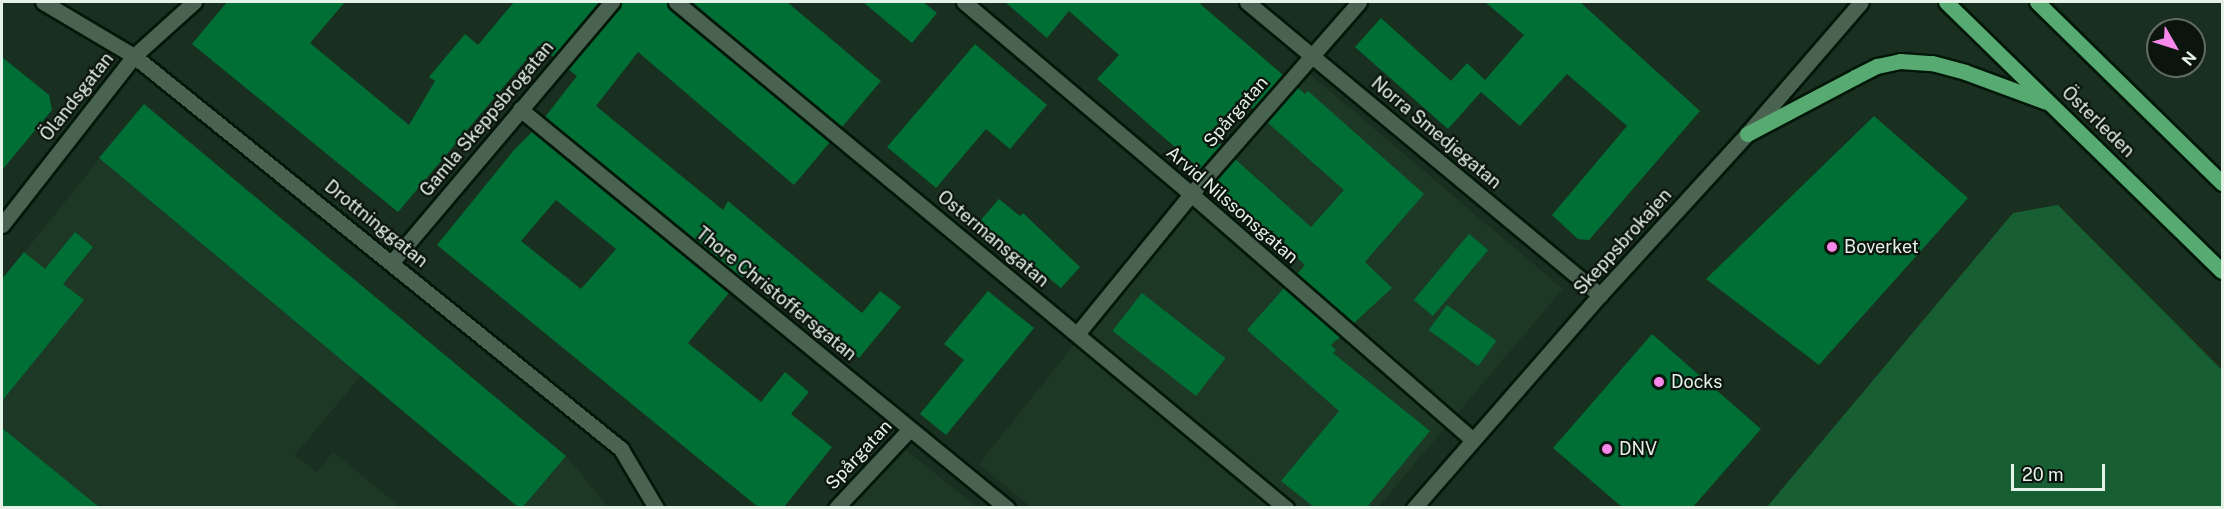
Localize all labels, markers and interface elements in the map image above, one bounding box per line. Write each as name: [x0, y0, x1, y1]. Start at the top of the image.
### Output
north arrow: [2146, 18, 2206, 78]
street label: Gamla Skeppsbrogatan: [416, 37, 558, 201]
street label: Ölandsgatan: [36, 48, 118, 146]
text: N: [2178, 48, 2200, 69]
street label: Spårgatan: [1199, 72, 1273, 152]
street label: Norra Smedjegatan: [1367, 72, 1505, 194]
street label: Österleden: [2057, 82, 2139, 162]
street label: Arvid Nilssonsgatan: [1162, 142, 1302, 268]
street label: Drottninggatan: [320, 176, 432, 272]
street label: Skeppsbrokajen: [1570, 184, 1676, 300]
street label: Ostermansgatan: [933, 186, 1053, 292]
street label: Thore Christoffersgatan: [691, 223, 861, 365]
place label: Boverket: [1844, 236, 1919, 258]
marker: Boverket: [1825, 240, 1839, 254]
place label: Docks: [1671, 371, 1722, 393]
marker: Docks: [1652, 375, 1666, 389]
street label: Spårgatan: [821, 416, 897, 494]
place label: DNV: [1619, 438, 1657, 460]
marker: DNV: [1600, 442, 1614, 456]
scale bar: [2014, 452, 2108, 490]
text: 20 m: [2022, 464, 2064, 485]

